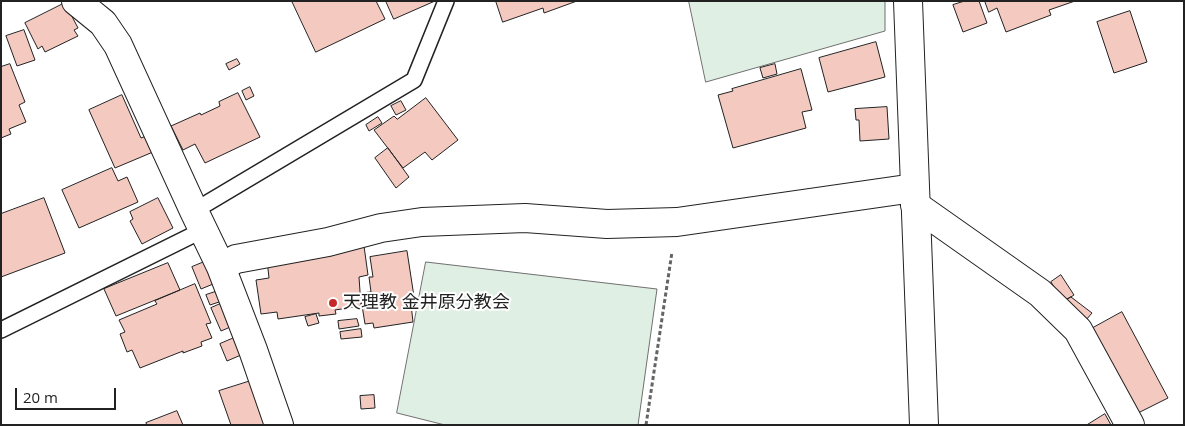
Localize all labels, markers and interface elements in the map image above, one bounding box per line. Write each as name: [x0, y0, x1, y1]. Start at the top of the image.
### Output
place label: 天理教 金井原分教会: [343, 292, 510, 314]
marker: 天理教 金井原分教会: [327, 297, 339, 309]
scale bar: [18, 378, 119, 410]
text: 20 m: [23, 387, 58, 407]

